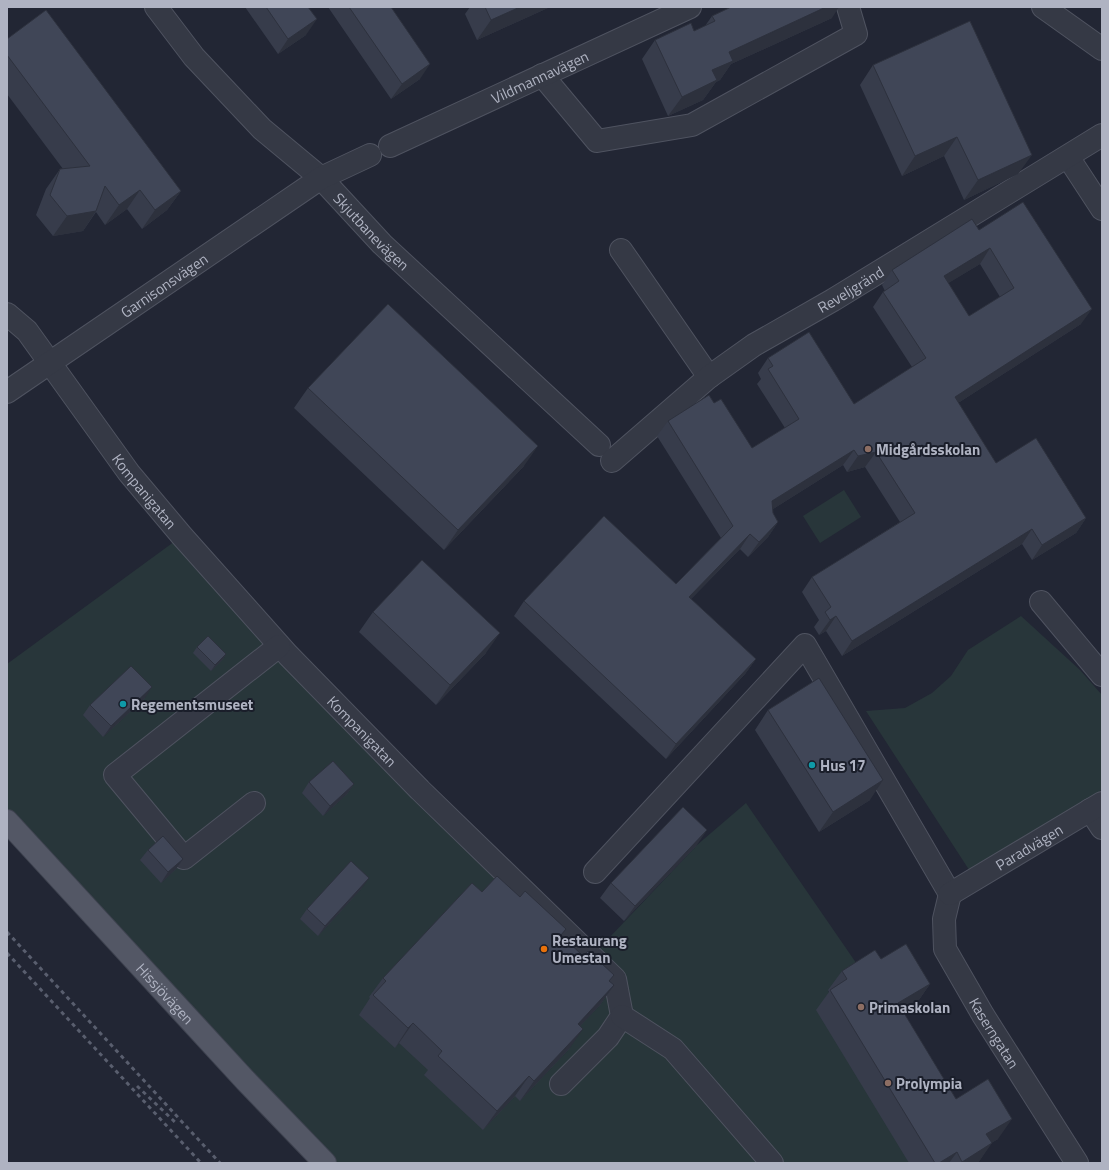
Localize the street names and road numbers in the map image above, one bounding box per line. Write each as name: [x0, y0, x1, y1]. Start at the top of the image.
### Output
street label: Vildmannavägen: [487, 44, 592, 109]
street label: Skjutbanevägen: [328, 187, 415, 276]
street label: Garnisonsvägen: [116, 247, 212, 323]
street label: Reveljgränd: [813, 260, 888, 318]
street label: Kompanigatan: [107, 448, 183, 534]
street label: Kompanigatan: [322, 690, 403, 772]
street label: Paradvägen: [991, 818, 1067, 876]
street label: Hissjövägen: [131, 957, 200, 1029]
street label: Kaserngatan: [964, 993, 1025, 1073]

